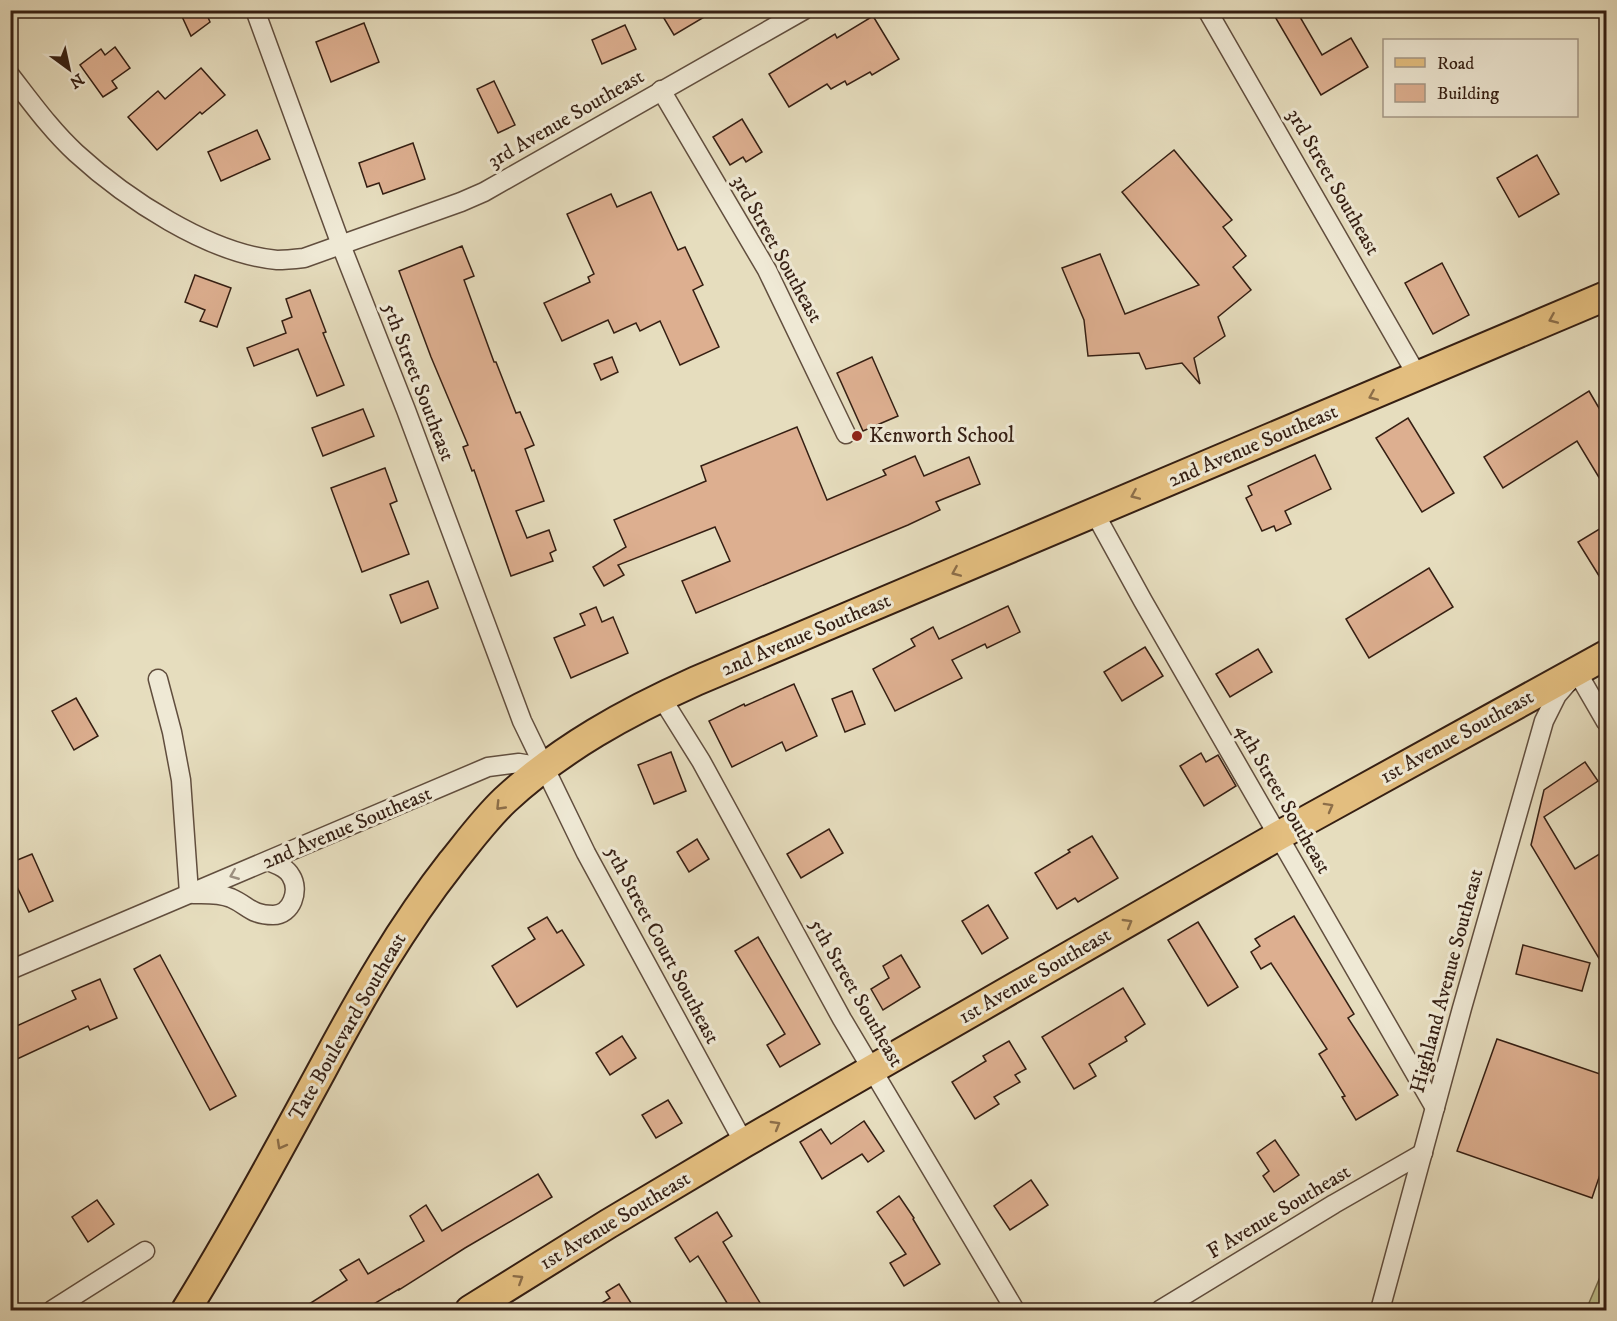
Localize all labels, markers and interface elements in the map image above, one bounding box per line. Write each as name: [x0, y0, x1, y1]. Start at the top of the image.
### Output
north arrow: [39, 39, 99, 99]
legend: [1383, 39, 1578, 117]
text: Road: [1437, 53, 1474, 75]
street label: 3rd Avenue Southeast: [483, 64, 649, 174]
text: N: [66, 69, 88, 93]
text: Building: [1437, 83, 1499, 105]
street label: 3rd Street Southeast: [1280, 104, 1386, 260]
street label: 3rd Street Southeast: [726, 170, 829, 328]
street label: 5th Street Southeast: [376, 299, 460, 465]
one-way arrow: [1548, 312, 1559, 324]
one-way arrow: [1369, 389, 1380, 401]
street label: 2nd Avenue Southeast: [1164, 398, 1342, 493]
place label: Kenworth School: [869, 423, 1015, 449]
marker: Kenworth School: [850, 429, 864, 443]
one-way arrow: [1130, 488, 1141, 500]
one-way arrow: [951, 565, 962, 577]
street label: 2nd Avenue Southeast: [717, 587, 895, 682]
street label: 1st Avenue Southeast: [1376, 684, 1538, 790]
street label: 4th Street Southeast: [1230, 719, 1337, 879]
street label: 2nd Avenue Southeast: [258, 780, 436, 875]
one-way arrow: [496, 799, 507, 809]
one-way arrow: [1323, 803, 1333, 814]
street label: 5th Street Court Southeast: [599, 842, 725, 1049]
street label: Highland Avenue Southeast: [1405, 866, 1489, 1096]
one-way arrow: [230, 868, 241, 880]
street label: 5th Street Southeast: [803, 914, 909, 1072]
one-way arrow: [1122, 919, 1132, 930]
street label: 1st Avenue Southeast: [954, 922, 1116, 1030]
street label: Tate Boulevard Southeast: [284, 928, 413, 1126]
one-way arrow: [770, 1120, 780, 1132]
one-way arrow: [277, 1139, 288, 1149]
street label: F Avenue Southeast: [1203, 1159, 1356, 1265]
street label: 1st Avenue Southeast: [535, 1166, 695, 1276]
one-way arrow: [513, 1276, 524, 1287]

